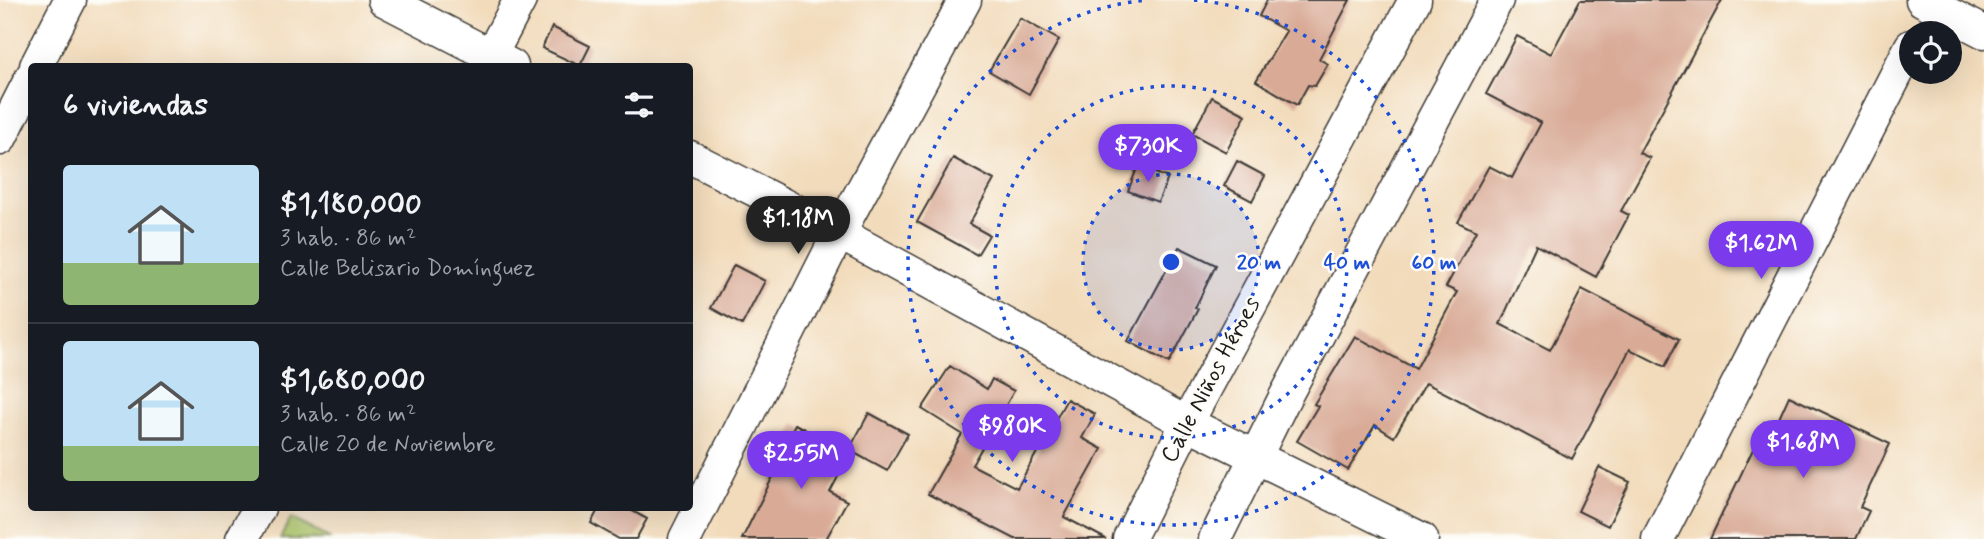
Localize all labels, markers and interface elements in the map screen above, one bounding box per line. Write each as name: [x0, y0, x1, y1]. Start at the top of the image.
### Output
map controls: [1899, 21, 1962, 84]
button: locate: [1899, 21, 1962, 84]
text: 6 viviendas: [63, 86, 208, 125]
icon: filters: [620, 86, 658, 124]
pin: $730K: [1099, 124, 1197, 184]
text: $730K: [1114, 132, 1182, 162]
text: $1,180,000: [280, 185, 422, 224]
icon: home: [119, 193, 203, 277]
pin: $1.18M: [741, 196, 855, 256]
text: $1.18M: [762, 204, 834, 234]
pin: $1.62M: [1704, 222, 1818, 281]
text: 3 hab. · 86 m²: [280, 224, 416, 254]
text: $1.62M: [1725, 229, 1797, 259]
text: 20 m: [1237, 249, 1282, 277]
text: 40 m: [1324, 249, 1371, 277]
text: 60 m: [1411, 249, 1457, 277]
centre of rings: [1159, 250, 1183, 274]
text: Calle Belisario Domínguez: [280, 254, 535, 284]
street label: Calle Niños Héroes: [1154, 291, 1268, 468]
text: $1,680,000: [280, 361, 426, 400]
icon: home: [119, 369, 203, 453]
text: 3 hab. · 86 m²: [280, 400, 416, 430]
pin: $980K: [963, 405, 1061, 464]
text: $980K: [978, 412, 1046, 442]
pin: $1.68M: [1746, 420, 1860, 480]
text: $1.68M: [1766, 428, 1840, 458]
text: Calle 20 de Noviembre: [280, 430, 496, 460]
pin: $2.55M: [744, 432, 858, 491]
text: $2.55M: [763, 439, 839, 469]

